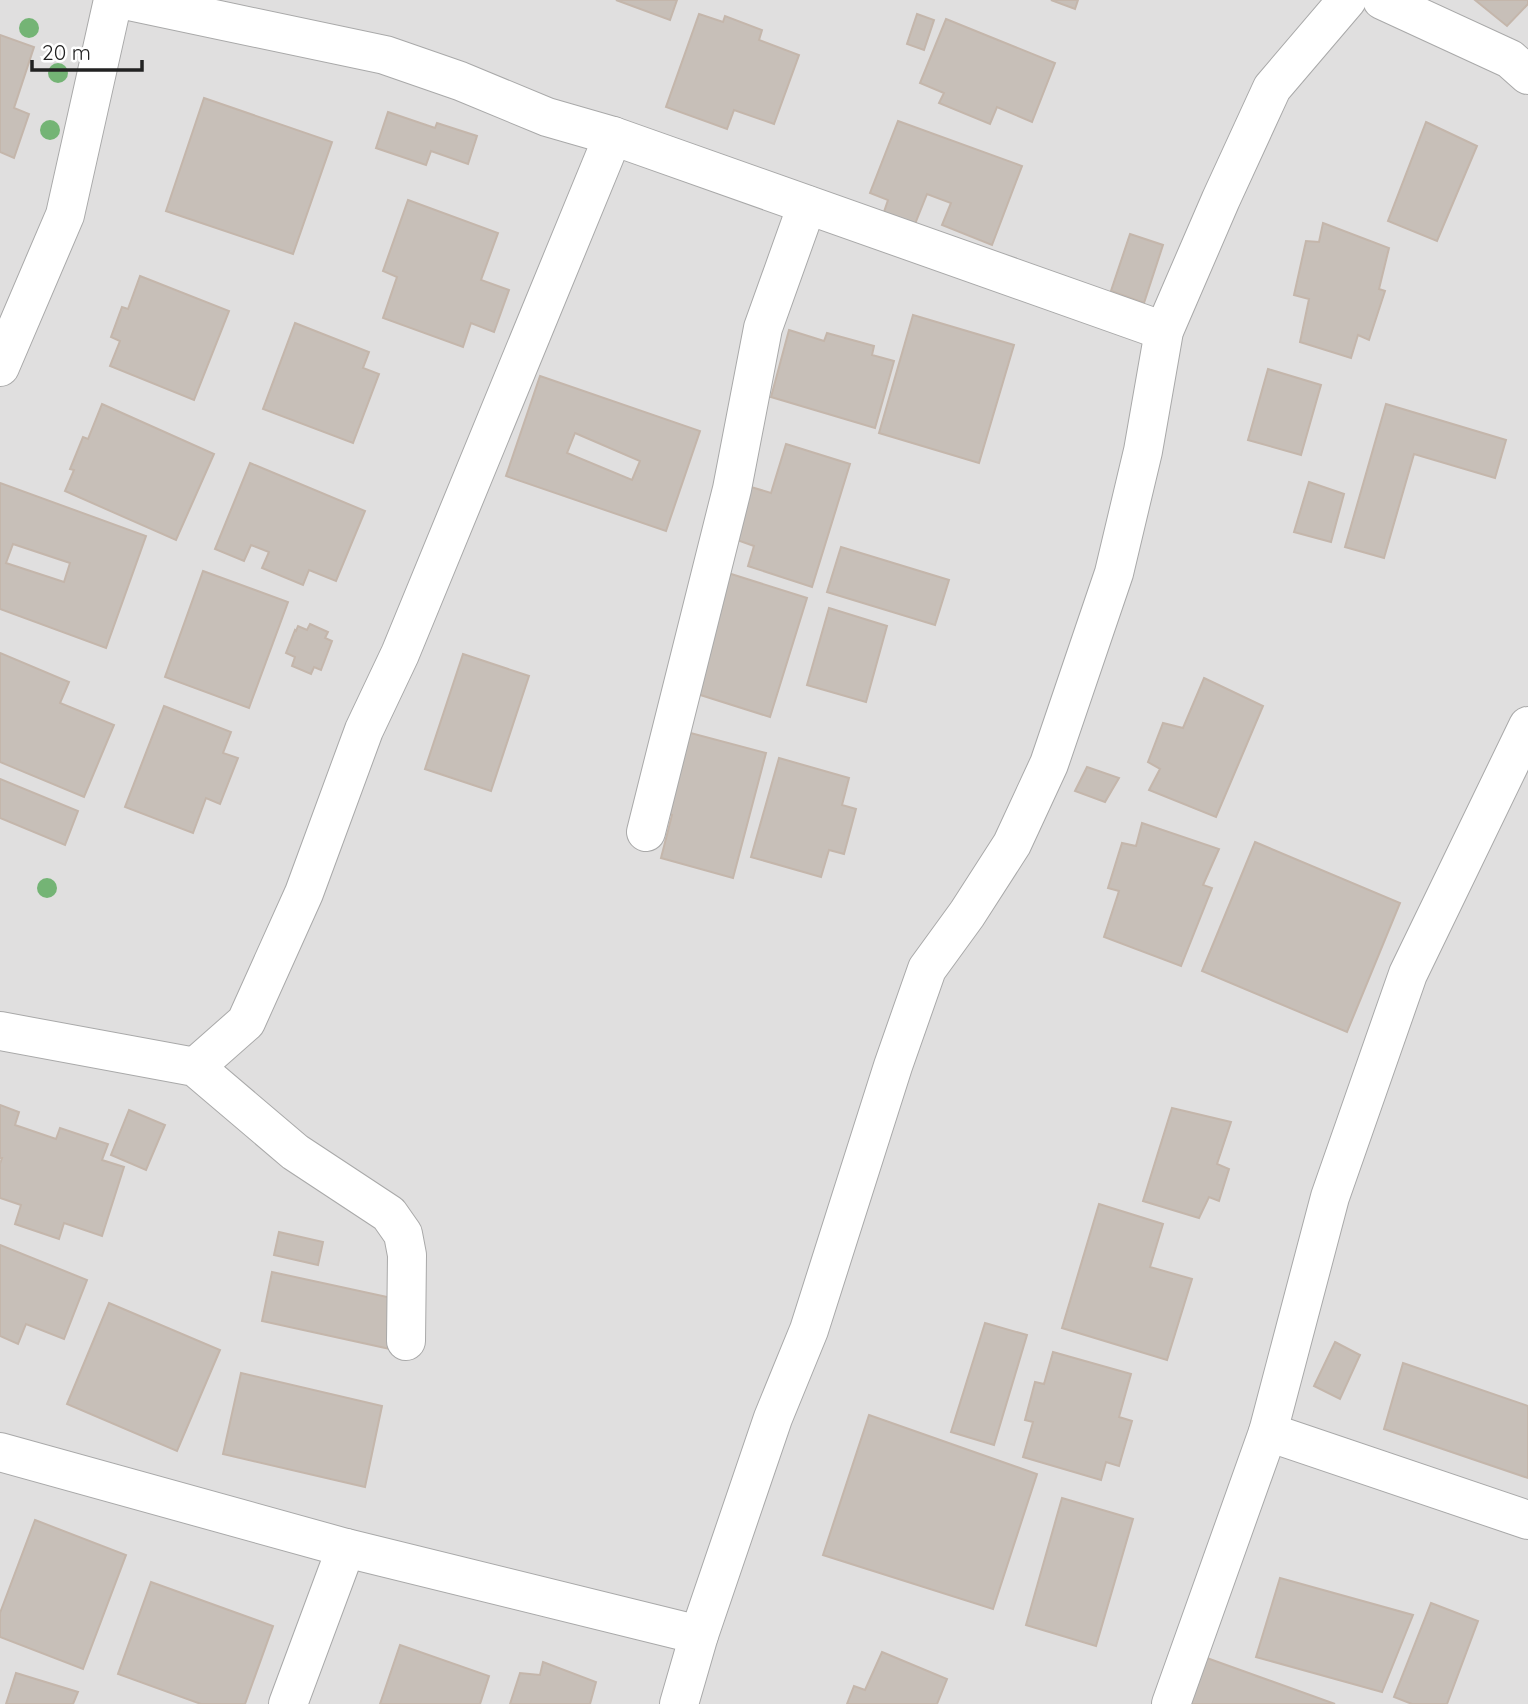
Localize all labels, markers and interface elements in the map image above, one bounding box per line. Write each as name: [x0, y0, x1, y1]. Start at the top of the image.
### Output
scale bar: [32, 28, 142, 72]
text: 20 m: [42, 39, 91, 65]

